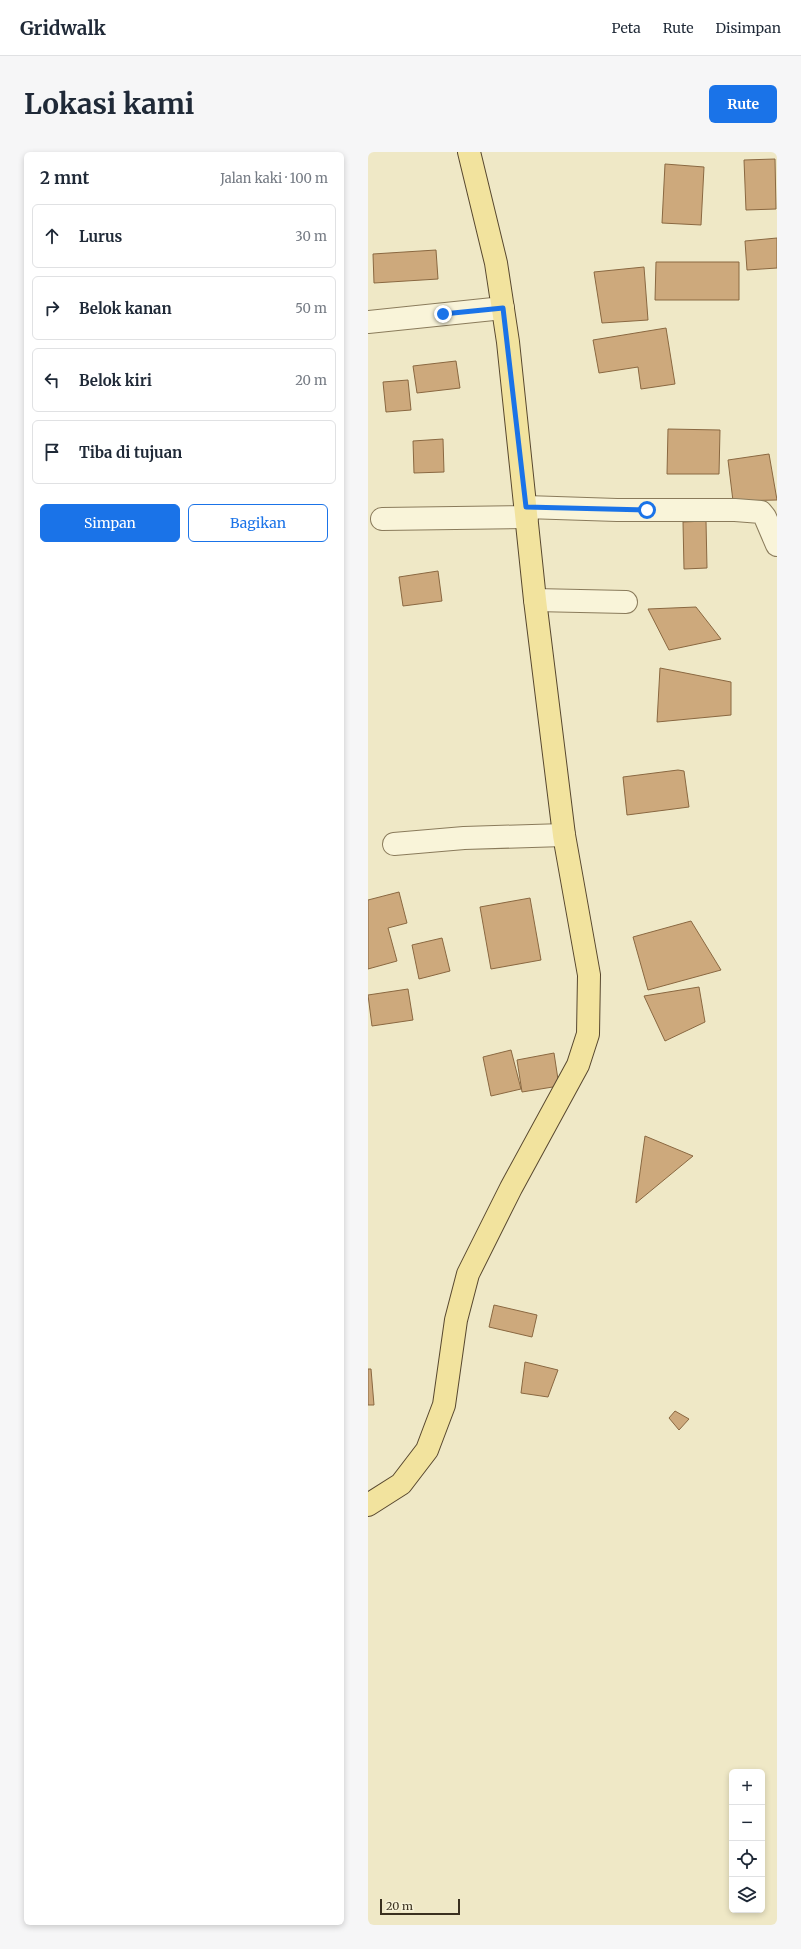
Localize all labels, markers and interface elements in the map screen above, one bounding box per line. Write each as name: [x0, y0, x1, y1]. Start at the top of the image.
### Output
text: Gridwalk: [20, 16, 106, 40]
text: Peta: [612, 19, 641, 37]
text: Rute: [663, 19, 694, 37]
text: Disimpan: [716, 19, 781, 37]
button: Rute: [709, 85, 777, 123]
text: Lokasi kami: [24, 86, 194, 122]
text: 2 mnt: [40, 167, 89, 189]
text: Jalan kaki · 100 m: [220, 170, 328, 187]
icon: ahead: [41, 225, 63, 247]
text: Lurus: [79, 227, 122, 246]
text: 30 m: [295, 228, 327, 245]
icon: right: [41, 297, 63, 319]
text: Belok kanan: [79, 299, 172, 318]
text: 50 m: [295, 300, 327, 317]
route end: [434, 305, 452, 323]
icon: left: [41, 369, 63, 391]
text: Belok kiri: [79, 371, 152, 390]
text: 20 m: [295, 372, 327, 389]
icon: arrive: [41, 441, 63, 463]
text: Tiba di tujuan: [79, 443, 182, 462]
route start: [638, 501, 656, 519]
button: Simpan: [40, 504, 180, 542]
button: Bagikan: [188, 504, 328, 542]
map controls: [729, 1769, 765, 1913]
button: +: [729, 1769, 765, 1805]
button: −: [729, 1805, 765, 1841]
button: locate: [729, 1841, 765, 1877]
button: layers: [729, 1877, 765, 1913]
scale bar: [380, 1897, 460, 1916]
text: 20 m: [386, 1899, 413, 1913]

